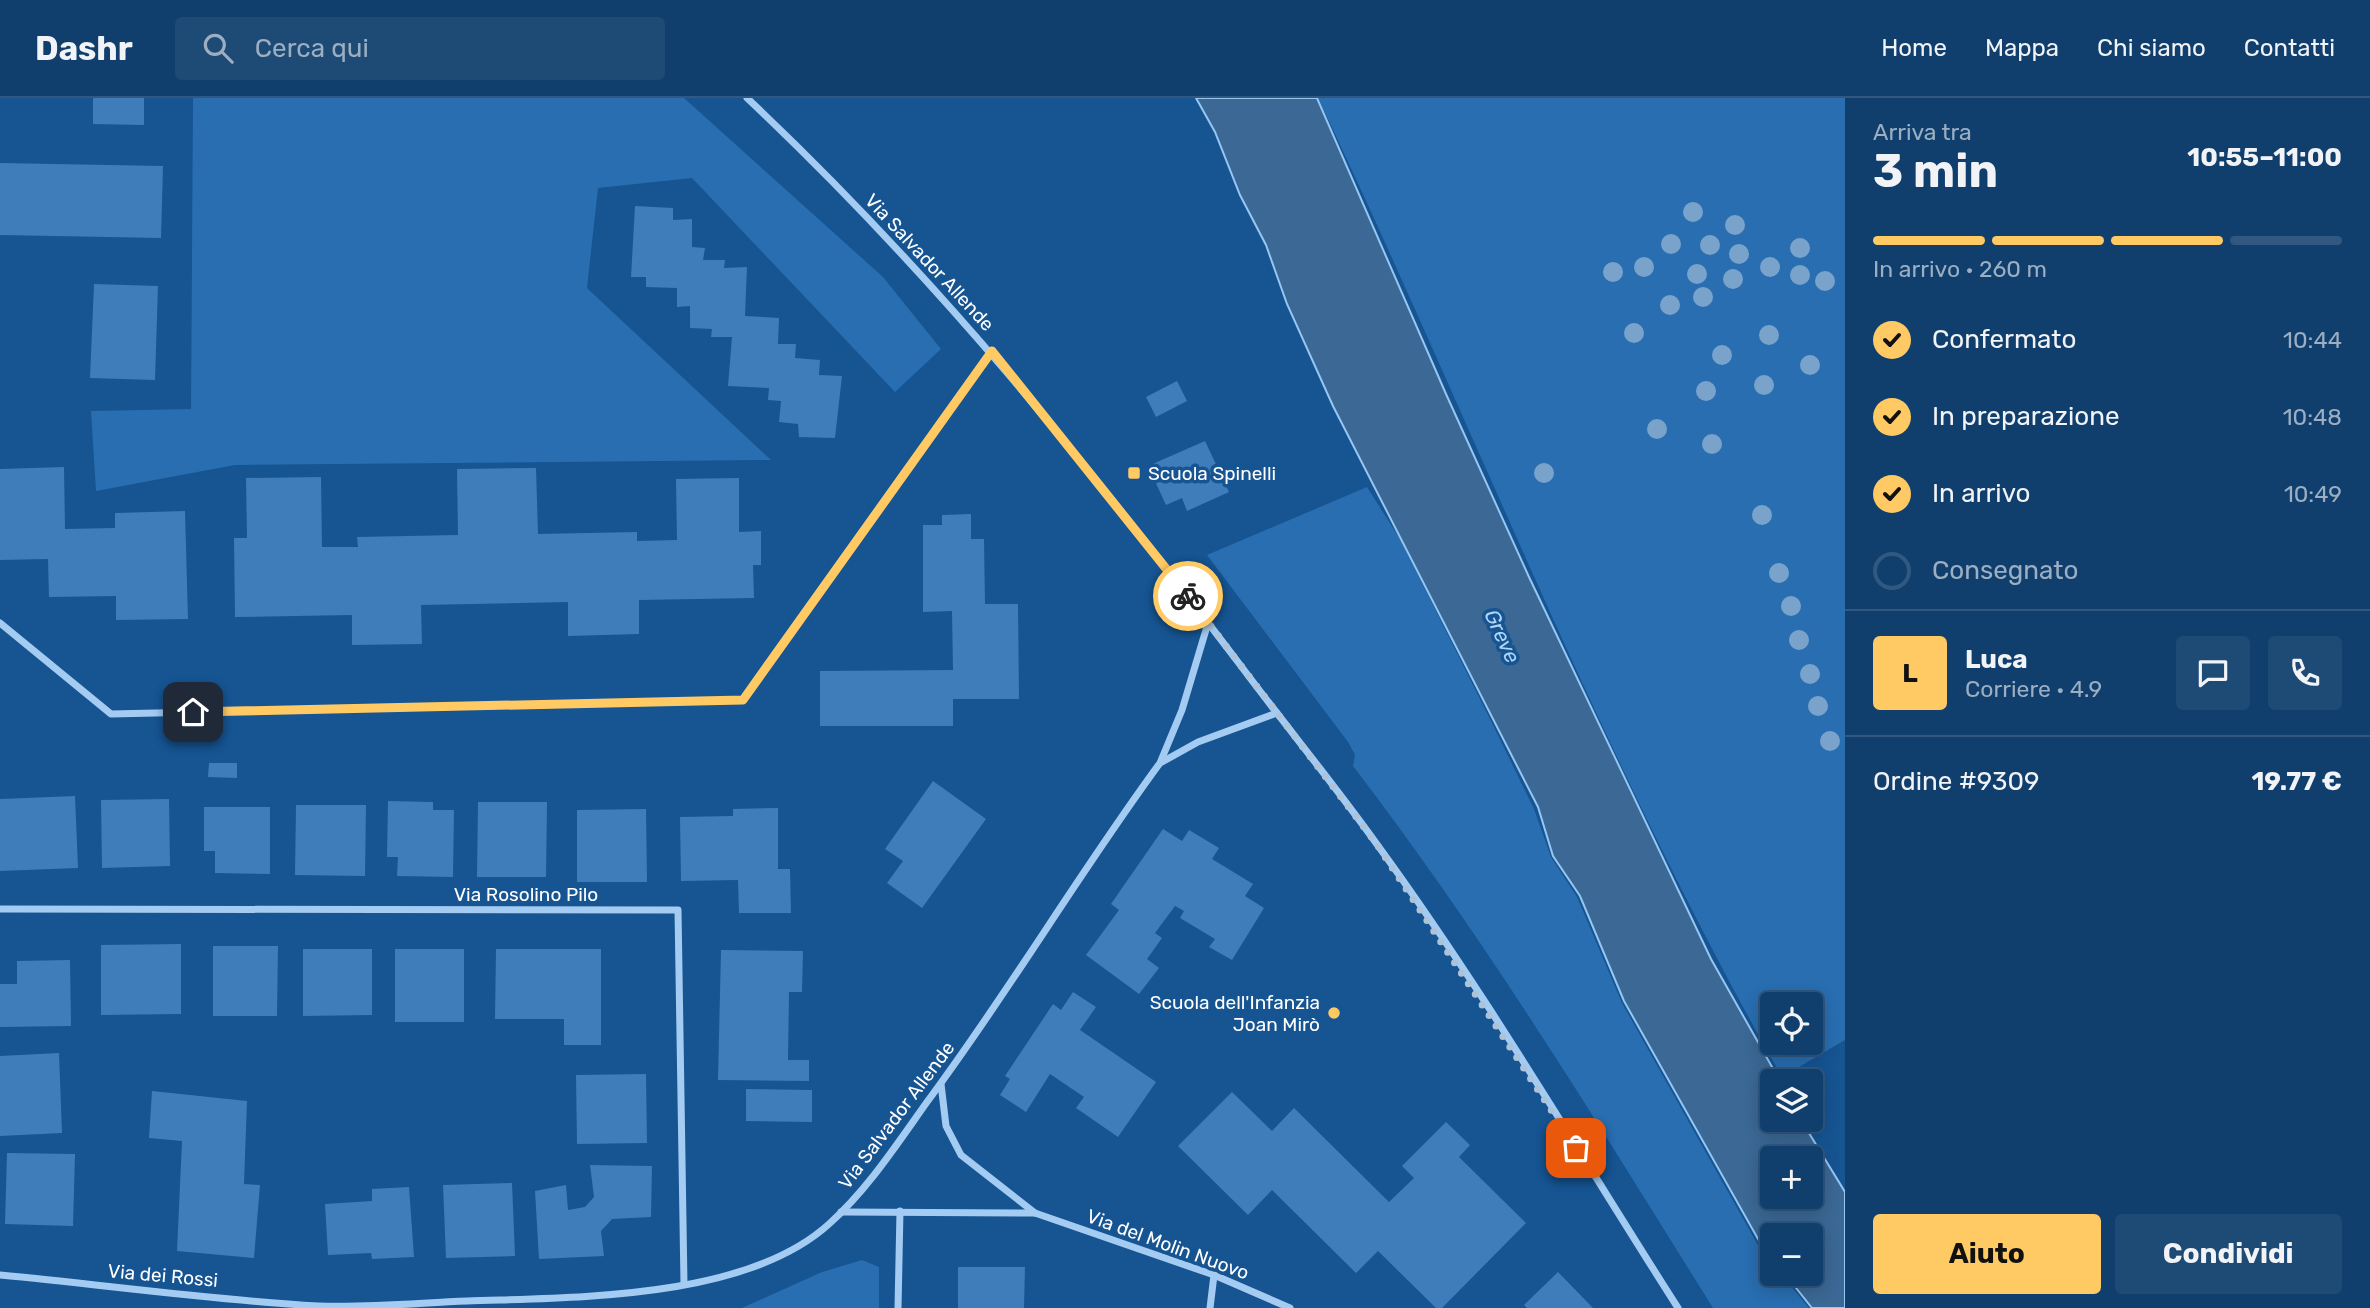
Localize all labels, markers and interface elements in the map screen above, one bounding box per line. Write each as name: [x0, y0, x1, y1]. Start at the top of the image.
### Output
search box: [175, 17, 665, 80]
text: Dashr: [35, 29, 133, 68]
icon: search: [199, 29, 237, 67]
text: Cerca qui: [255, 33, 369, 64]
text: Home: [1881, 34, 1947, 62]
text: Mappa: [1985, 34, 2059, 62]
text: Chi siamo: [2097, 34, 2206, 62]
text: Contatti: [2244, 34, 2335, 62]
text: Arriva tra: [1873, 118, 1972, 146]
text: 10:55–11:00: [2187, 142, 2342, 173]
text: 3 min: [1873, 144, 1998, 199]
street label: Via Salvador Allende: [860, 189, 999, 336]
text: In arrivo · 260 m: [1873, 255, 2047, 283]
icon: check: [1873, 321, 1911, 359]
text: Confermato: [1932, 324, 2076, 355]
text: 10:44: [2283, 326, 2342, 354]
icon: check: [1873, 398, 1911, 436]
text: In preparazione: [1932, 401, 2120, 432]
text: 10:48: [2283, 403, 2342, 431]
place label: Scuola Spinelli: [1148, 462, 1276, 485]
marker: Scuola Spinelli: [1126, 465, 1142, 481]
icon: check: [1873, 475, 1911, 513]
text: In arrivo: [1932, 478, 2030, 509]
text: 10:49: [2284, 480, 2342, 508]
text: Consegnato: [1932, 555, 2078, 586]
courier: [1153, 561, 1223, 631]
icon: bike: [1169, 577, 1207, 615]
water label: Greve: [1479, 605, 1526, 667]
button: chat: [2176, 636, 2250, 710]
button: phone: [2268, 636, 2342, 710]
text: Luca: [1965, 644, 2028, 675]
text: L: [1902, 658, 1918, 689]
text: Corriere · 4.9: [1965, 675, 2102, 703]
pin: [163, 682, 223, 742]
icon: home: [174, 693, 212, 731]
text: Ordine #9309: [1873, 766, 2039, 797]
text: 19.77 €: [2251, 766, 2342, 797]
street label: Via Rosolino Pilo: [454, 883, 598, 906]
place label: Scuola dell'Infanzia Joan Mirò: [1150, 991, 1320, 1036]
map controls: [1760, 992, 1823, 1286]
button: locate: [1760, 992, 1823, 1055]
marker: Scuola dell'Infanzia Joan Mirò: [1326, 1005, 1342, 1021]
street label: Via Salvador Allende: [833, 1037, 959, 1194]
button: layers: [1760, 1069, 1823, 1132]
pin: [1546, 1118, 1606, 1178]
icon: bag: [1557, 1129, 1595, 1167]
button: +: [1760, 1146, 1823, 1209]
street label: Via del Molin Nuovo: [1084, 1204, 1252, 1285]
button: Aiuto: [1873, 1214, 2101, 1294]
button: Condividi: [2115, 1214, 2342, 1294]
button: −: [1760, 1223, 1823, 1286]
street label: Via dei Rossi: [107, 1259, 219, 1292]

